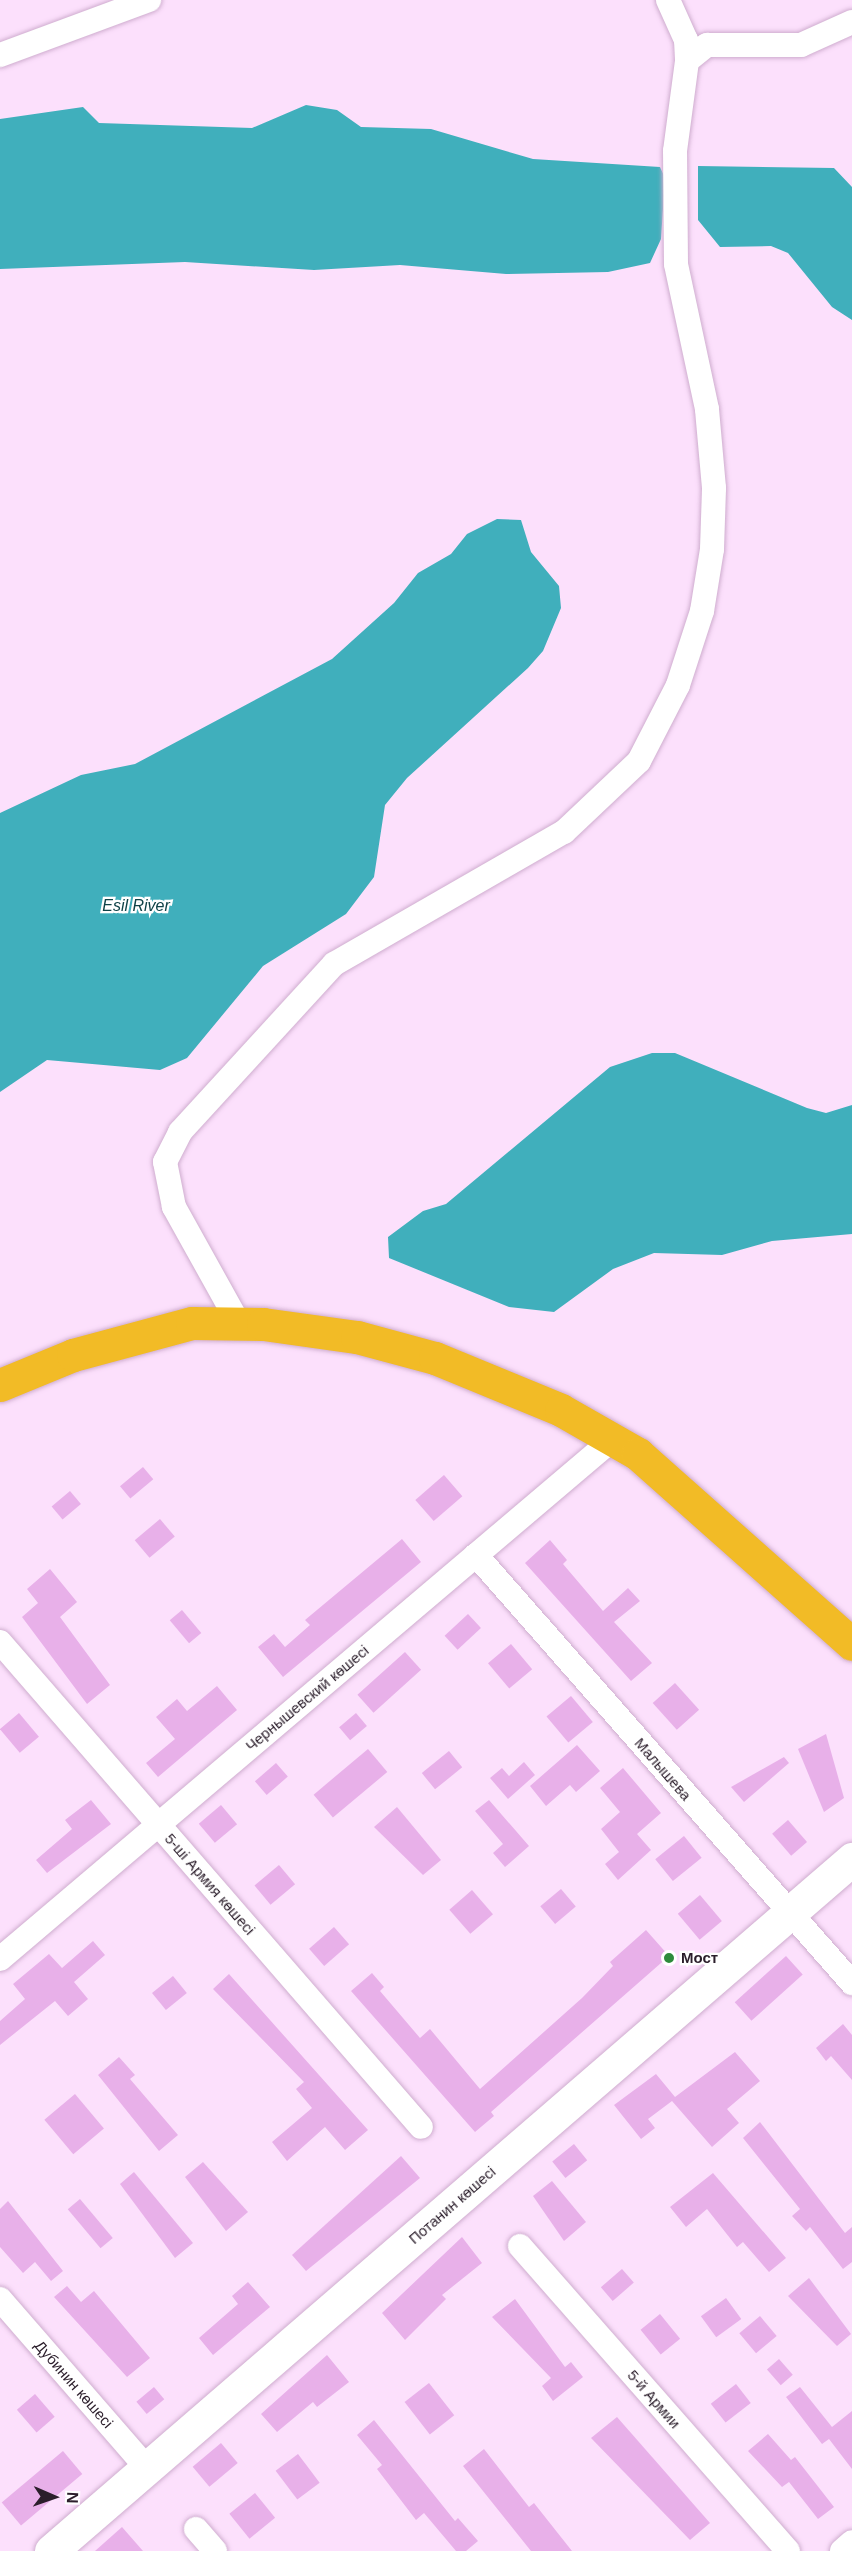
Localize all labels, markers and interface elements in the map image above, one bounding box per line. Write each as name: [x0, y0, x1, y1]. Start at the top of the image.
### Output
water label: Esil River: [102, 896, 170, 916]
street label: Чернышевский көшесі: [242, 1641, 372, 1755]
street label: Малышева: [631, 1734, 695, 1804]
street label: 5-ші Армия көшесі: [161, 1830, 259, 1938]
place label: Мост: [681, 1949, 718, 1967]
marker: Мост: [662, 1951, 676, 1965]
street label: Потанин көшесі: [405, 2162, 499, 2248]
street label: Дубинин көшесі: [31, 2336, 117, 2432]
street label: 5-й Армии: [624, 2366, 684, 2432]
north arrow: [24, 2467, 84, 2527]
text: N: [64, 2492, 81, 2504]

